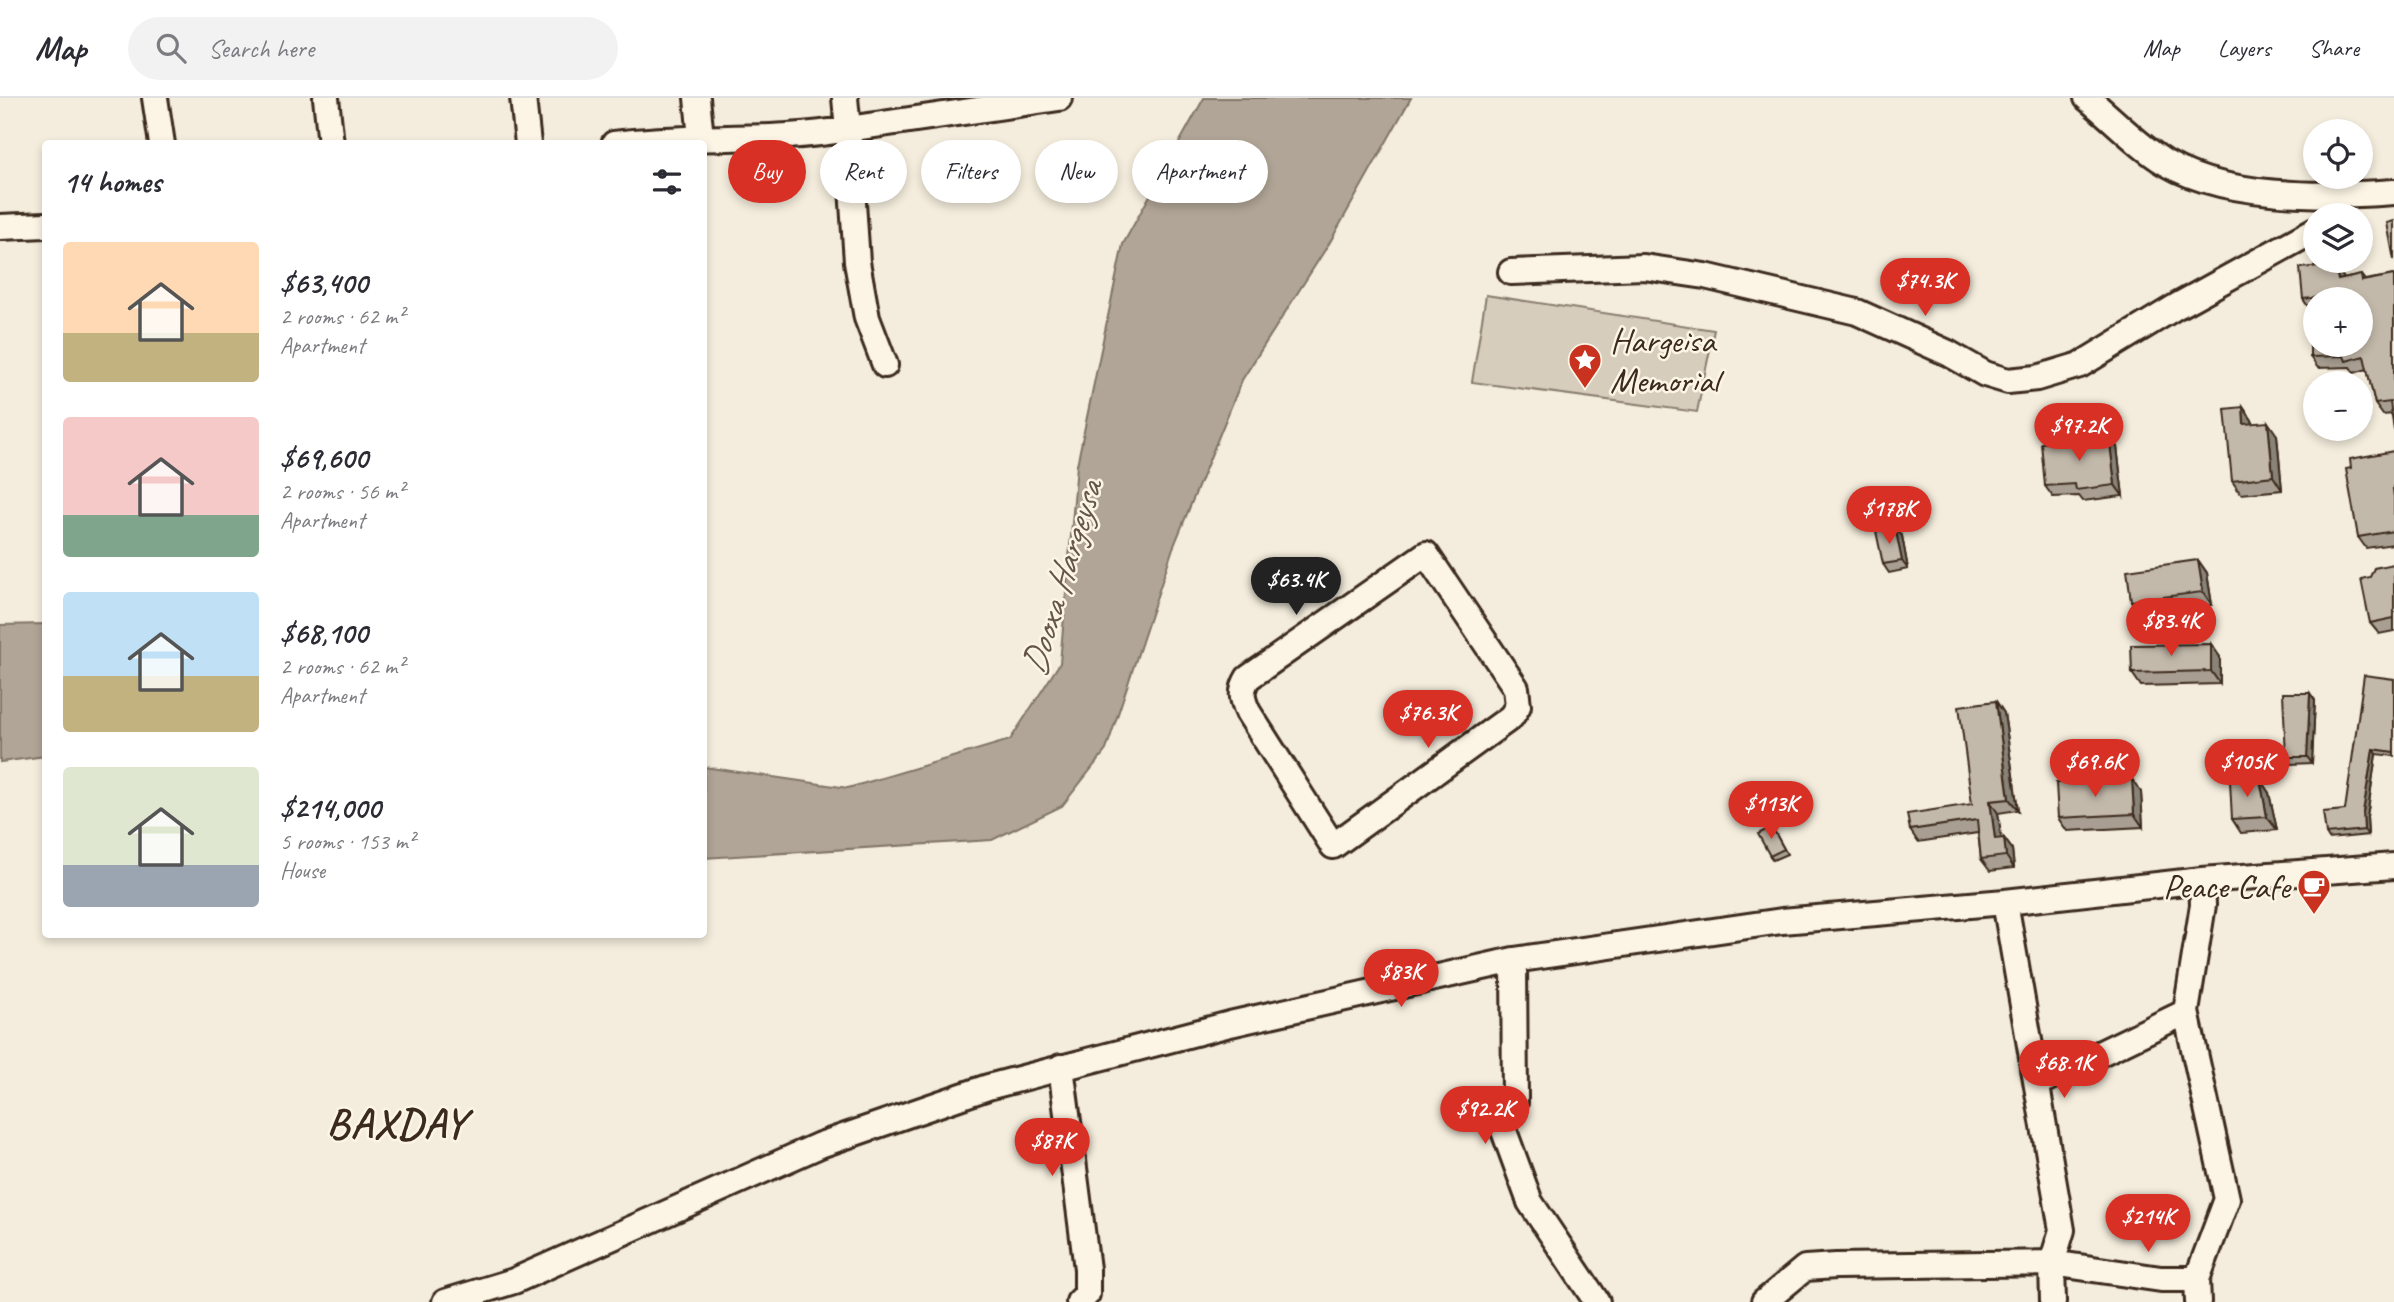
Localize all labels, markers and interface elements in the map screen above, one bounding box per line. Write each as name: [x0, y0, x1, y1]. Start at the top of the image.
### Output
search box: [128, 17, 618, 80]
text: Map: [35, 27, 86, 69]
icon: search: [152, 29, 190, 67]
text: Search here: [208, 32, 314, 65]
text: Map: [2143, 33, 2180, 63]
text: Layers: [2218, 33, 2271, 63]
text: Share: [2309, 33, 2359, 63]
map controls: [2303, 119, 2373, 441]
button: locate: [2303, 119, 2373, 189]
chip: Buy: [728, 140, 806, 203]
chip: Rent: [820, 140, 907, 203]
chip: Filters: [921, 140, 1021, 203]
chip: New: [1035, 140, 1118, 203]
chip: Apartment: [1132, 140, 1268, 203]
text: 14 homes: [63, 163, 161, 201]
icon: filters: [648, 163, 686, 201]
button: layers: [2303, 203, 2373, 273]
pin: $74.3K: [1868, 258, 1982, 318]
text: $63,400: [280, 264, 368, 302]
text: $74.3K: [1896, 266, 1954, 295]
icon: home: [119, 270, 203, 354]
button: +: [2303, 287, 2373, 357]
text: 2 rooms · 62 m²: [280, 302, 404, 331]
place label: Hargeisa Memorial: [1610, 318, 1725, 403]
text: Apartment: [280, 331, 365, 360]
place icon: Hargeisa Memorial: [1566, 341, 1604, 390]
button: −: [2303, 371, 2373, 441]
pin: $97.2K: [2022, 404, 2136, 463]
text: $97.2K: [2050, 411, 2108, 440]
text: $69,600: [280, 439, 368, 477]
icon: home: [119, 445, 203, 529]
water label: Dooxa Hargeysa: [1009, 472, 1114, 681]
text: 2 rooms · 56 m²: [280, 477, 404, 506]
pin: $178K: [1840, 486, 1938, 546]
text: $178K: [1863, 494, 1916, 523]
text: Apartment: [280, 506, 365, 535]
pin: $63.4K: [1239, 558, 1353, 617]
text: $63.4K: [1267, 565, 1325, 594]
pin: $83.4K: [2114, 598, 2228, 658]
text: $83.4K: [2142, 606, 2200, 635]
text: $68,100: [280, 614, 368, 652]
icon: home: [119, 620, 203, 704]
text: 2 rooms · 62 m²: [280, 652, 404, 681]
text: Apartment: [280, 681, 365, 710]
pin: $76.3K: [1371, 690, 1485, 750]
text: $76.3K: [1399, 698, 1457, 727]
pin: $69.6K: [2038, 740, 2152, 799]
pin: $105K: [2198, 740, 2296, 799]
text: $69.6K: [2066, 747, 2124, 776]
text: $105K: [2221, 747, 2273, 776]
pin: $113K: [1722, 782, 1820, 841]
text: $214,000: [280, 789, 380, 827]
text: $113K: [1744, 789, 1798, 818]
icon: home: [119, 795, 203, 879]
text: 5 rooms · 153 m²: [280, 827, 415, 856]
text: House: [280, 856, 325, 885]
place label: Peace Cafe: [2163, 864, 2293, 909]
cafe icon: Peace Cafe: [2295, 867, 2333, 916]
pin: $83K: [1360, 950, 1442, 1009]
text: $83K: [1380, 957, 1422, 986]
pin: $68.1K: [2007, 1040, 2121, 1100]
text: $68.1K: [2035, 1048, 2093, 1077]
pin: $92.2K: [1428, 1086, 1542, 1146]
text: $92.2K: [1456, 1094, 1514, 1123]
district label: BAXDAY: [326, 1097, 474, 1150]
pin: $87K: [1011, 1118, 1093, 1178]
text: $87K: [1031, 1126, 1073, 1155]
pin: $214K: [2099, 1194, 2197, 1254]
text: $214K: [2121, 1202, 2175, 1231]

